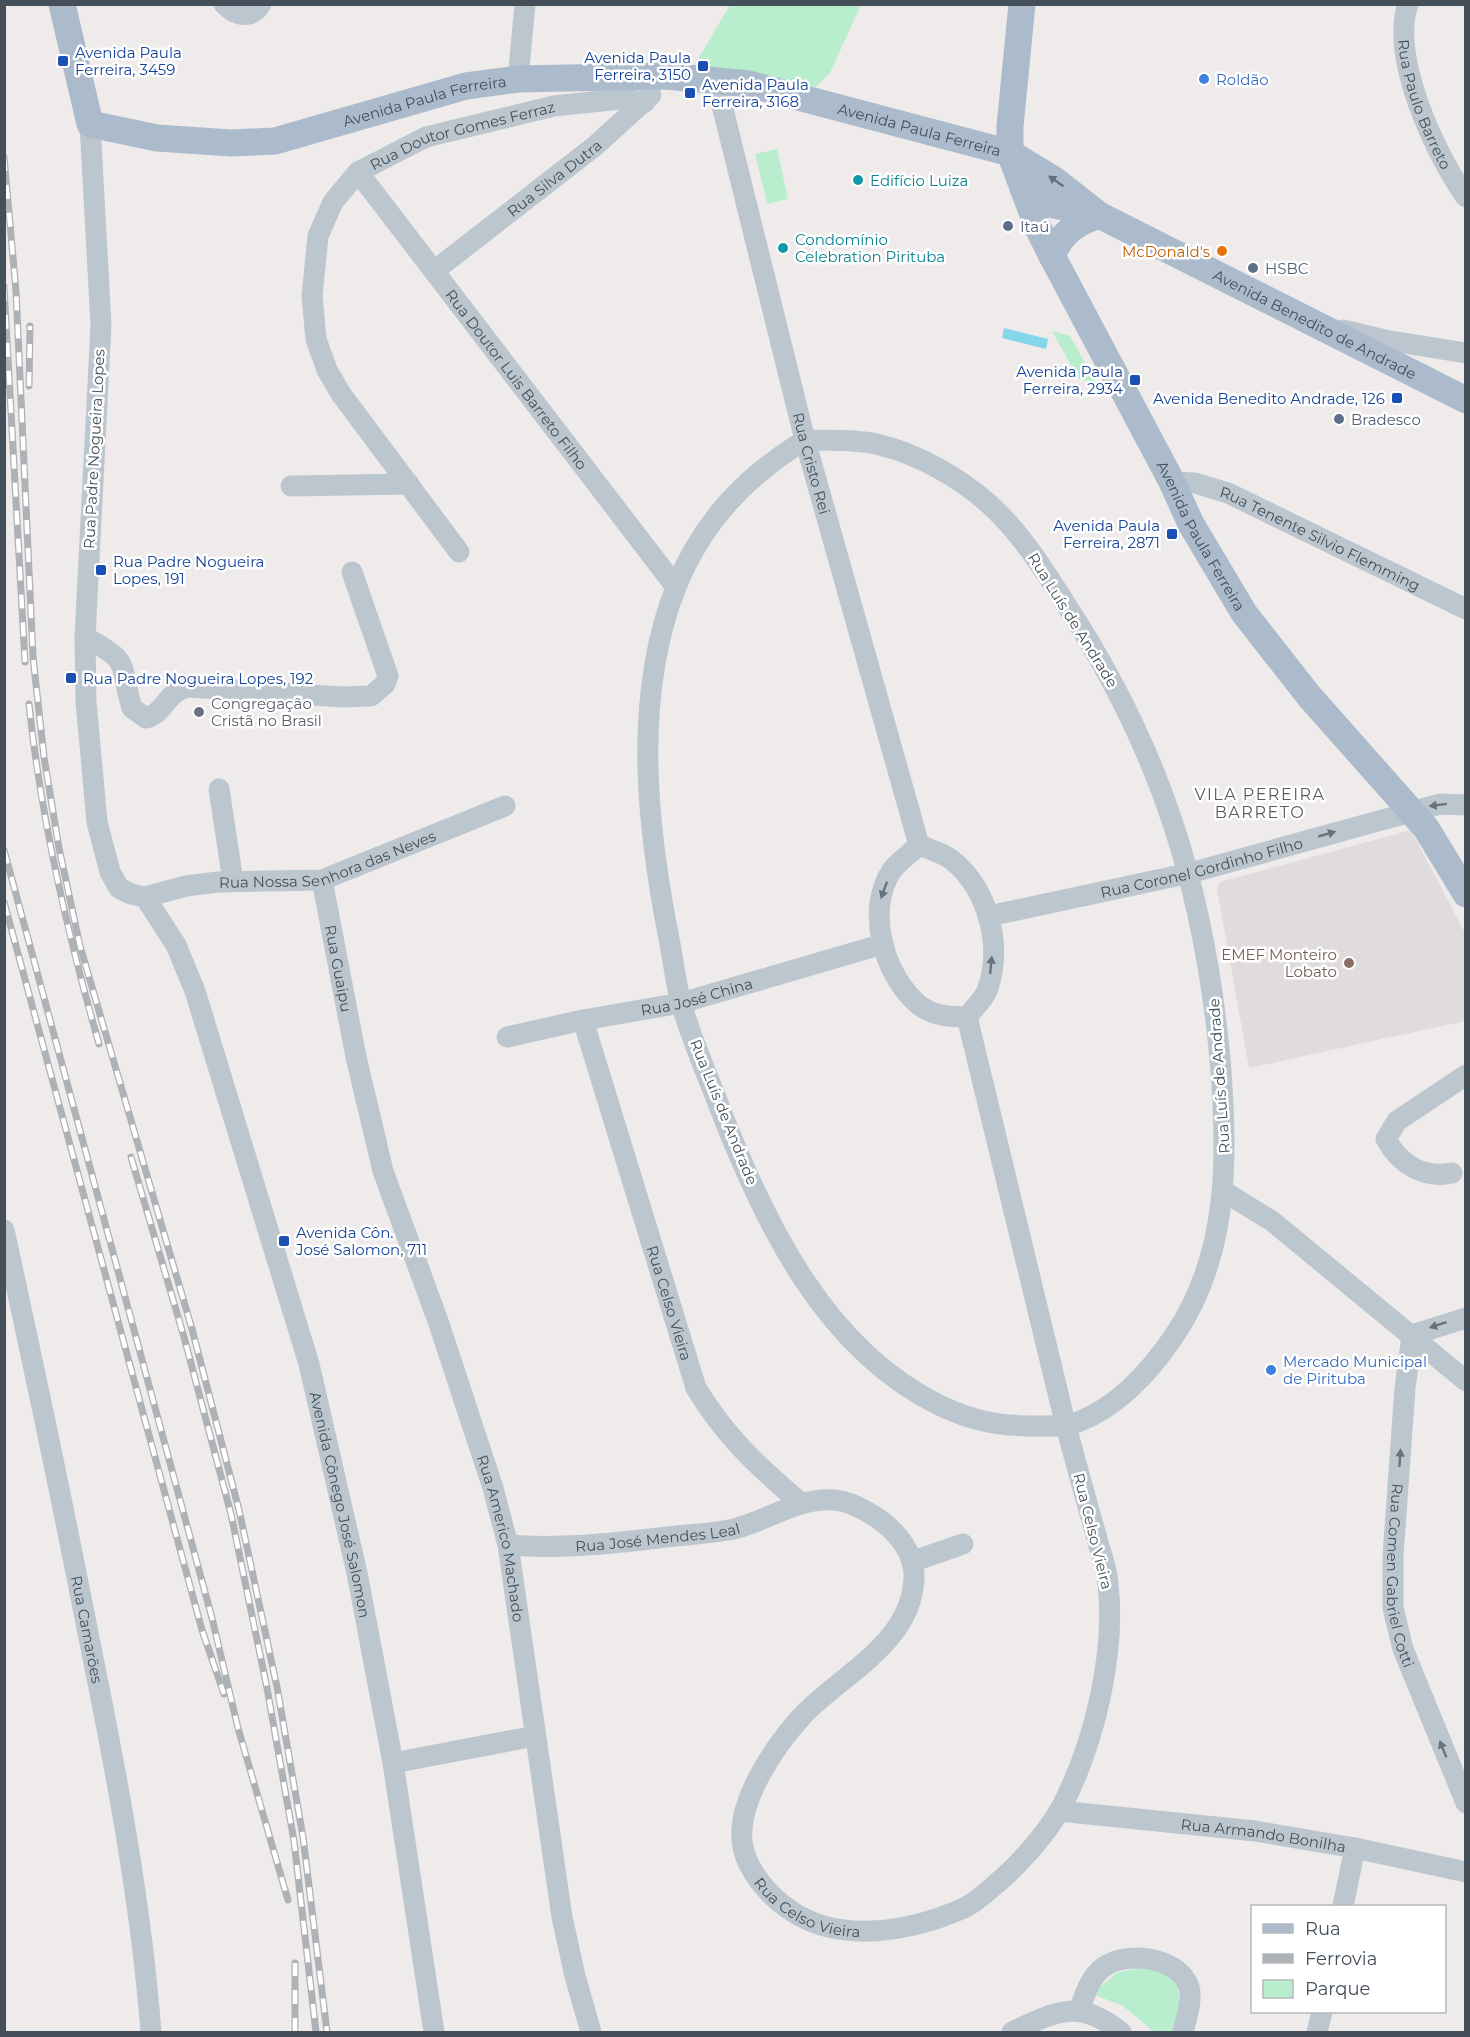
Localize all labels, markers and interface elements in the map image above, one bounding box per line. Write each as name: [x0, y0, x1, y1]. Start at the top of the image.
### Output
street label: Rua Paulo Barreto: [1395, 38, 1456, 172]
place label: Avenida Paula Ferreira, 3459: [75, 43, 182, 79]
place label: Avenida Paula Ferreira, 3150: [584, 48, 691, 84]
marker: Avenida Paula Ferreira, 3459: [56, 54, 70, 68]
marker: Avenida Paula Ferreira, 3150: [696, 59, 710, 73]
place label: Roldão: [1216, 70, 1269, 89]
street label: Avenida Paula Ferreira: [341, 71, 507, 130]
marker: Roldão: [1197, 72, 1211, 86]
place label: Avenida Paula Ferreira, 3168: [702, 75, 809, 111]
marker: Avenida Paula Ferreira, 3168: [683, 86, 697, 100]
street label: Rua Doutor Gomes Ferraz: [366, 97, 557, 174]
street label: Avenida Paula Ferreira: [836, 98, 1003, 160]
street label: Rua Silva Dutra: [503, 135, 605, 220]
place label: Edifício Luiza: [870, 171, 968, 190]
marker: Edifício Luiza: [851, 173, 865, 187]
one-way arrow: [1049, 175, 1065, 187]
place label: Itaú: [1020, 217, 1049, 236]
marker: Itaú: [1001, 219, 1015, 233]
place label: Condomínio Celebration Pirituba: [795, 230, 945, 266]
marker: Condomínio Celebration Pirituba: [776, 241, 790, 255]
place label: McDonald's: [1122, 242, 1210, 261]
marker: McDonald's: [1215, 244, 1229, 258]
place label: HSBC: [1265, 259, 1309, 278]
marker: HSBC: [1246, 261, 1260, 275]
street label: Avenida Benedito de Andrade: [1210, 265, 1420, 383]
street label: Rua Doutor Luis Barreto Filho: [442, 285, 592, 473]
street label: Rua Padre Nogueira Lopes: [79, 349, 109, 549]
place label: Avenida Paula Ferreira, 2934: [1016, 362, 1123, 398]
marker: Avenida Paula Ferreira, 2934: [1128, 373, 1142, 387]
place label: Avenida Benedito Andrade, 126: [1153, 389, 1385, 408]
marker: Avenida Benedito Andrade, 126: [1390, 391, 1404, 405]
street label: Rua Cristo Rei: [789, 410, 835, 516]
place label: Bradesco: [1351, 410, 1421, 429]
marker: Bradesco: [1332, 412, 1346, 426]
street label: Avenida Paula Ferreira: [1153, 457, 1250, 614]
street label: Rua Tenente Silvio Flemming: [1218, 482, 1423, 595]
place label: Avenida Paula Ferreira, 2871: [1053, 516, 1160, 552]
marker: Avenida Paula Ferreira, 2871: [1165, 527, 1179, 541]
street label: Rua Luís de Andrade: [1024, 549, 1122, 691]
place label: Rua Padre Nogueira Lopes, 191: [113, 552, 264, 588]
marker: Rua Padre Nogueira Lopes, 191: [94, 563, 108, 577]
place label: Rua Padre Nogueira Lopes, 192: [83, 669, 313, 688]
marker: Rua Padre Nogueira Lopes, 192: [64, 671, 78, 685]
place label: Congregação Cristã no Brasil: [211, 694, 322, 730]
marker: Congregação Cristã no Brasil: [192, 705, 206, 719]
district label: VILA PEREIRA BARRETO: [1194, 785, 1326, 822]
one-way arrow: [1428, 801, 1447, 810]
street label: Rua Nossa Senhora das Neves: [219, 826, 438, 891]
one-way arrow: [1319, 829, 1337, 838]
street label: Rua Coronel Gordinho Filho: [1099, 833, 1305, 901]
one-way arrow: [879, 881, 889, 899]
street label: Rua Guaipu: [321, 923, 357, 1014]
place label: EMEF Monteiro Lobato: [1221, 945, 1337, 981]
one-way arrow: [986, 955, 996, 974]
marker: EMEF Monteiro Lobato: [1342, 956, 1356, 970]
street label: Rua José China: [639, 973, 755, 1019]
street label: Rua Luís de Andrade: [1204, 998, 1234, 1154]
street label: Rua Luís de Andrade: [686, 1036, 762, 1188]
place label: Avenida Côn. José Salomon, 711: [295, 1223, 427, 1259]
marker: Avenida Côn. José Salomon, 711: [277, 1234, 291, 1248]
street label: Rua Celso Vieira: [643, 1243, 697, 1363]
one-way arrow: [1429, 1321, 1447, 1331]
place label: Mercado Municipal de Pirituba: [1283, 1352, 1427, 1388]
marker: Mercado Municipal de Pirituba: [1264, 1363, 1278, 1377]
street label: Avenida Cônego José Salomon: [306, 1390, 375, 1619]
one-way arrow: [1395, 1449, 1405, 1468]
street label: Rua Americo Machado: [473, 1452, 529, 1623]
street label: Rua Celso Vieira: [1069, 1471, 1117, 1591]
street label: Rua Comen Gabriel Cotti: [1383, 1483, 1419, 1670]
street label: Rua José Mendes Leal: [575, 1518, 742, 1555]
street label: Rua Camarões: [67, 1574, 107, 1685]
one-way arrow: [1438, 1739, 1448, 1757]
street label: Rua Armando Bonilha: [1180, 1814, 1348, 1856]
street label: Rua Celso Vieira: [750, 1873, 861, 1941]
legend: [1251, 1905, 1446, 2013]
text: Rua: [1305, 1918, 1341, 1940]
text: Ferrovia: [1305, 1948, 1377, 1970]
text: Parque: [1305, 1978, 1371, 2000]

